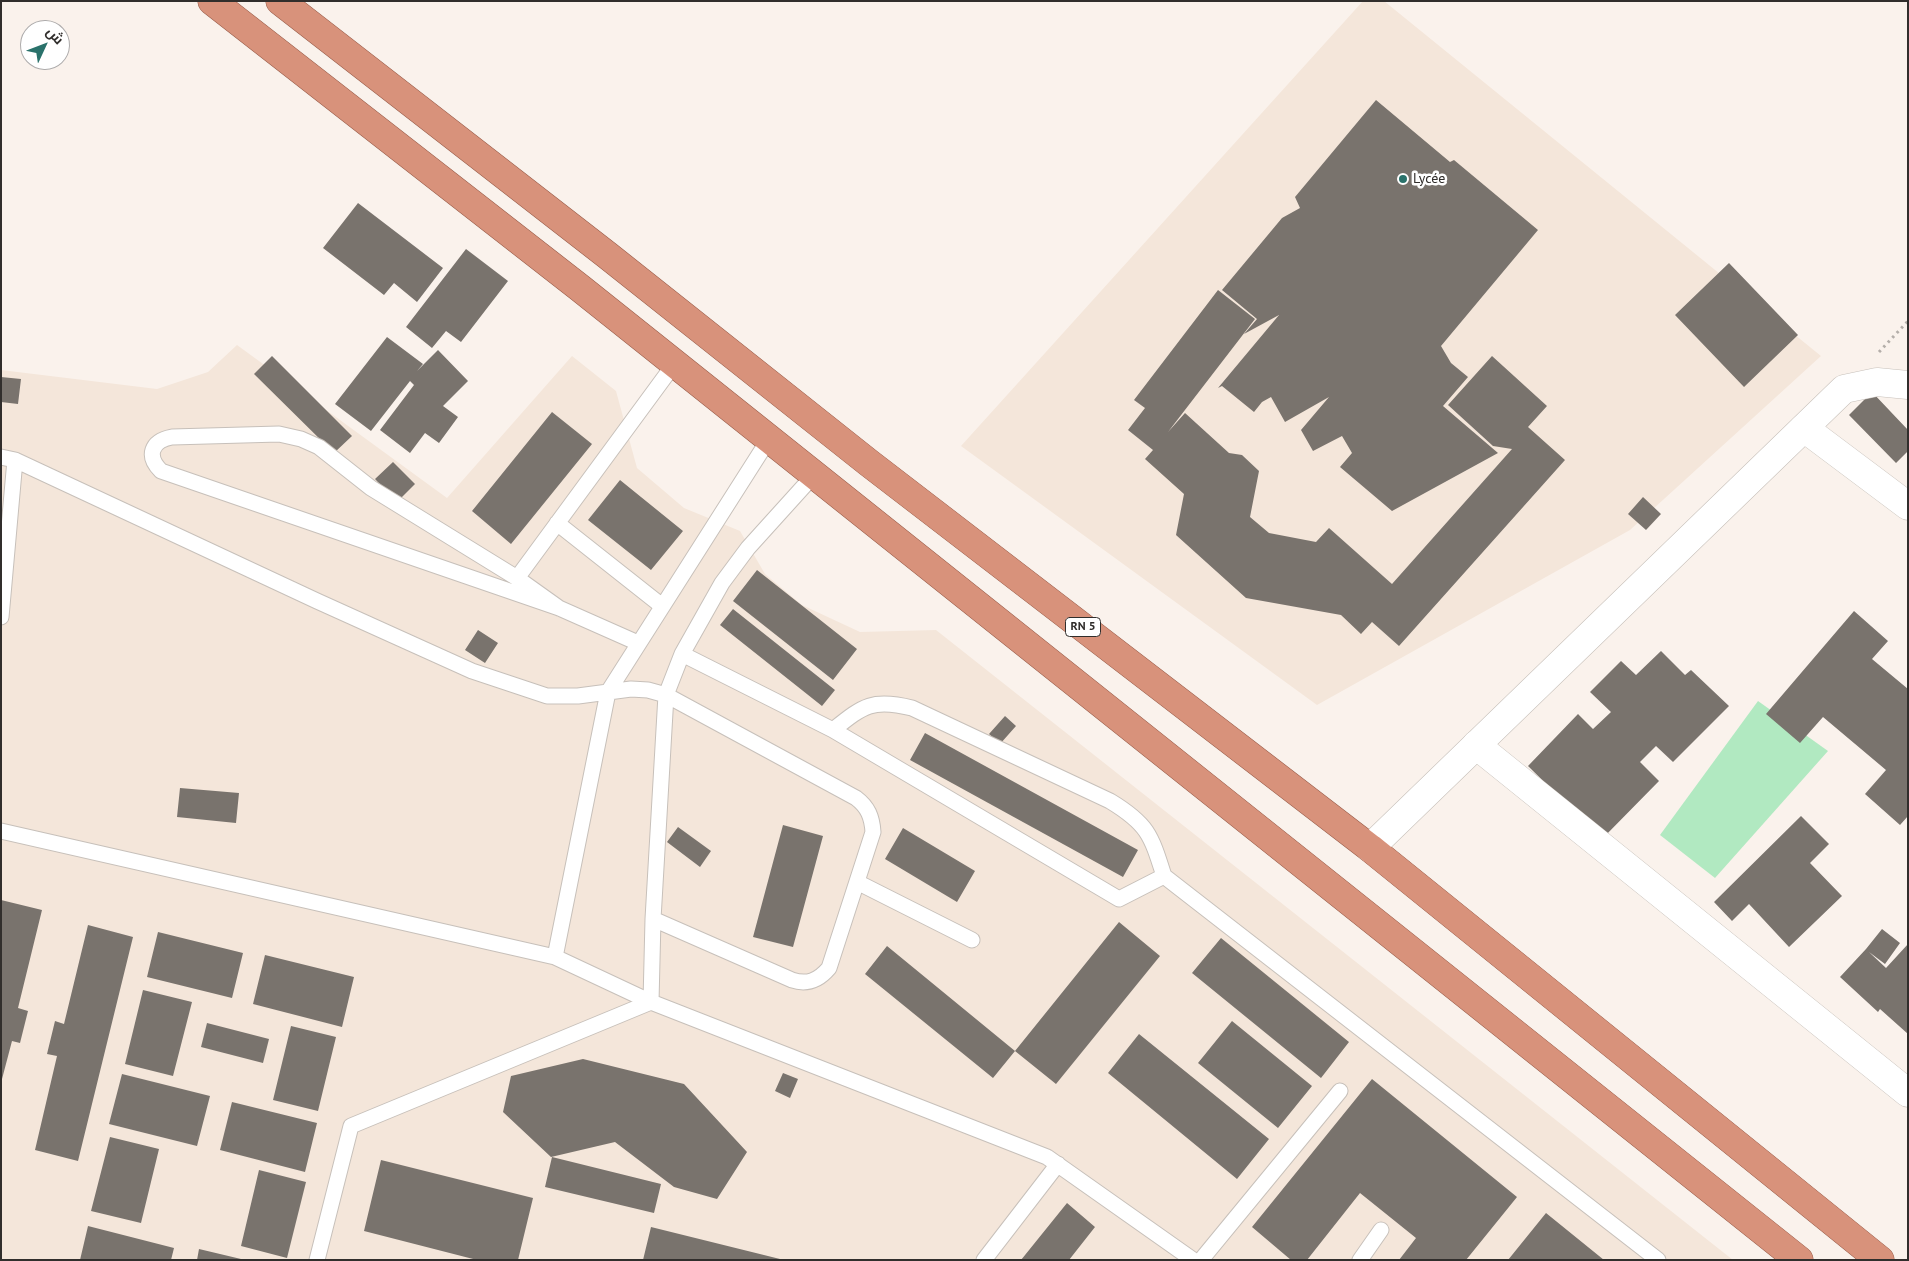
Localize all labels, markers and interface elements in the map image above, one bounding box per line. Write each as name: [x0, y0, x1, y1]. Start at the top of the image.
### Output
north arrow: [20, 20, 70, 70]
text: ش: [43, 23, 68, 48]
place label: Lycée: [1413, 171, 1445, 187]
marker: Lycée: [1397, 173, 1409, 185]
road number: RN 5: [1066, 618, 1100, 636]

